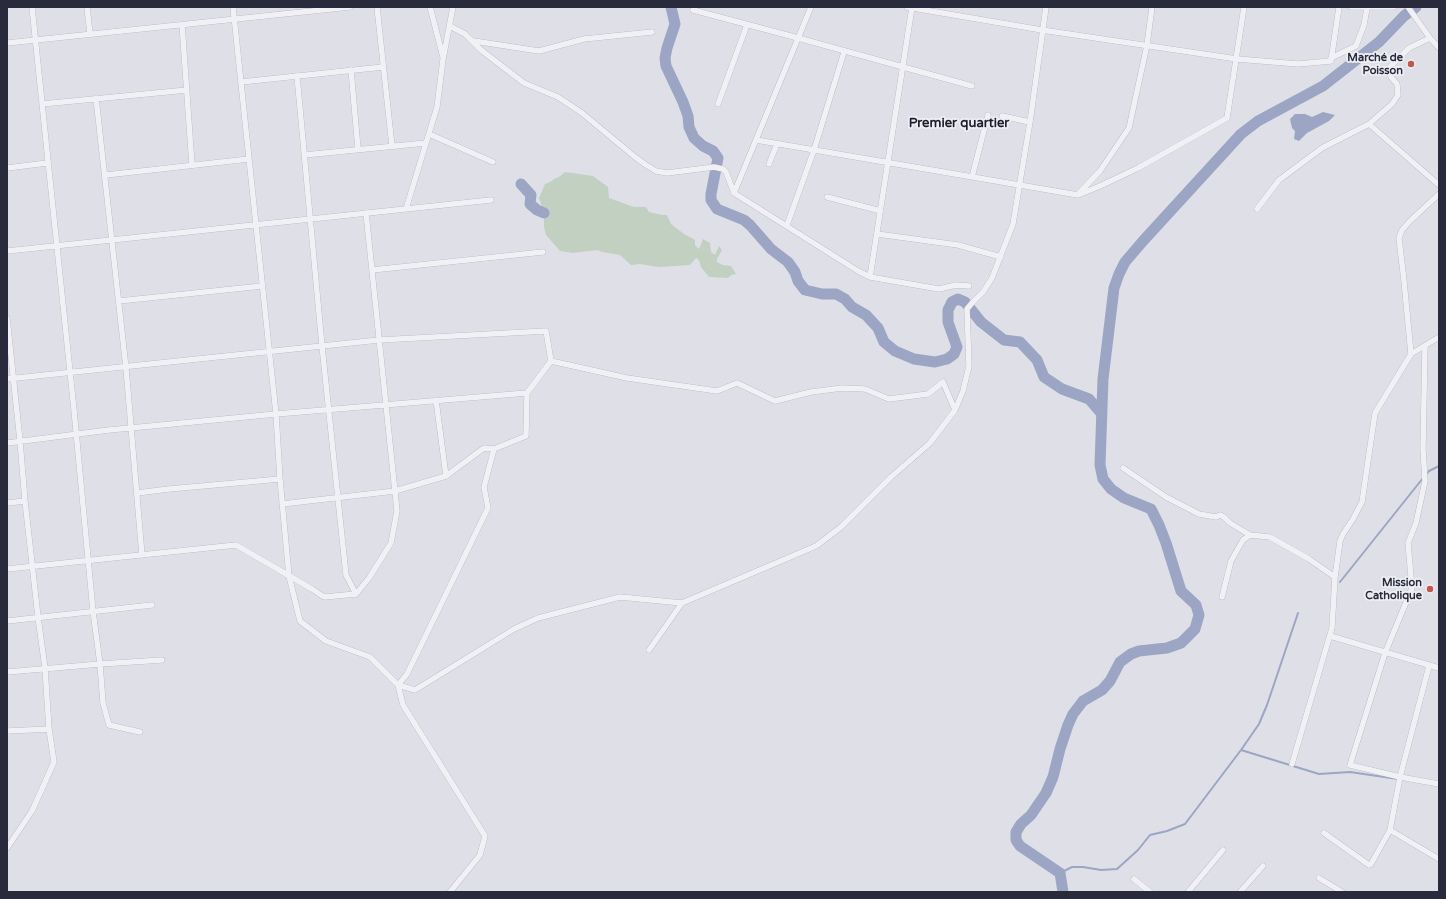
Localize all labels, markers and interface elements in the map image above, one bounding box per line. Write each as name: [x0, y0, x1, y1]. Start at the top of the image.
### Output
place label: Marché de Poisson: [1347, 51, 1403, 77]
marker: Marché de Poisson: [1406, 59, 1416, 69]
district label: Premier quartier: [909, 116, 1009, 132]
place label: Mission Catholique: [1365, 576, 1422, 602]
marker: Mission Catholique: [1425, 584, 1435, 594]

